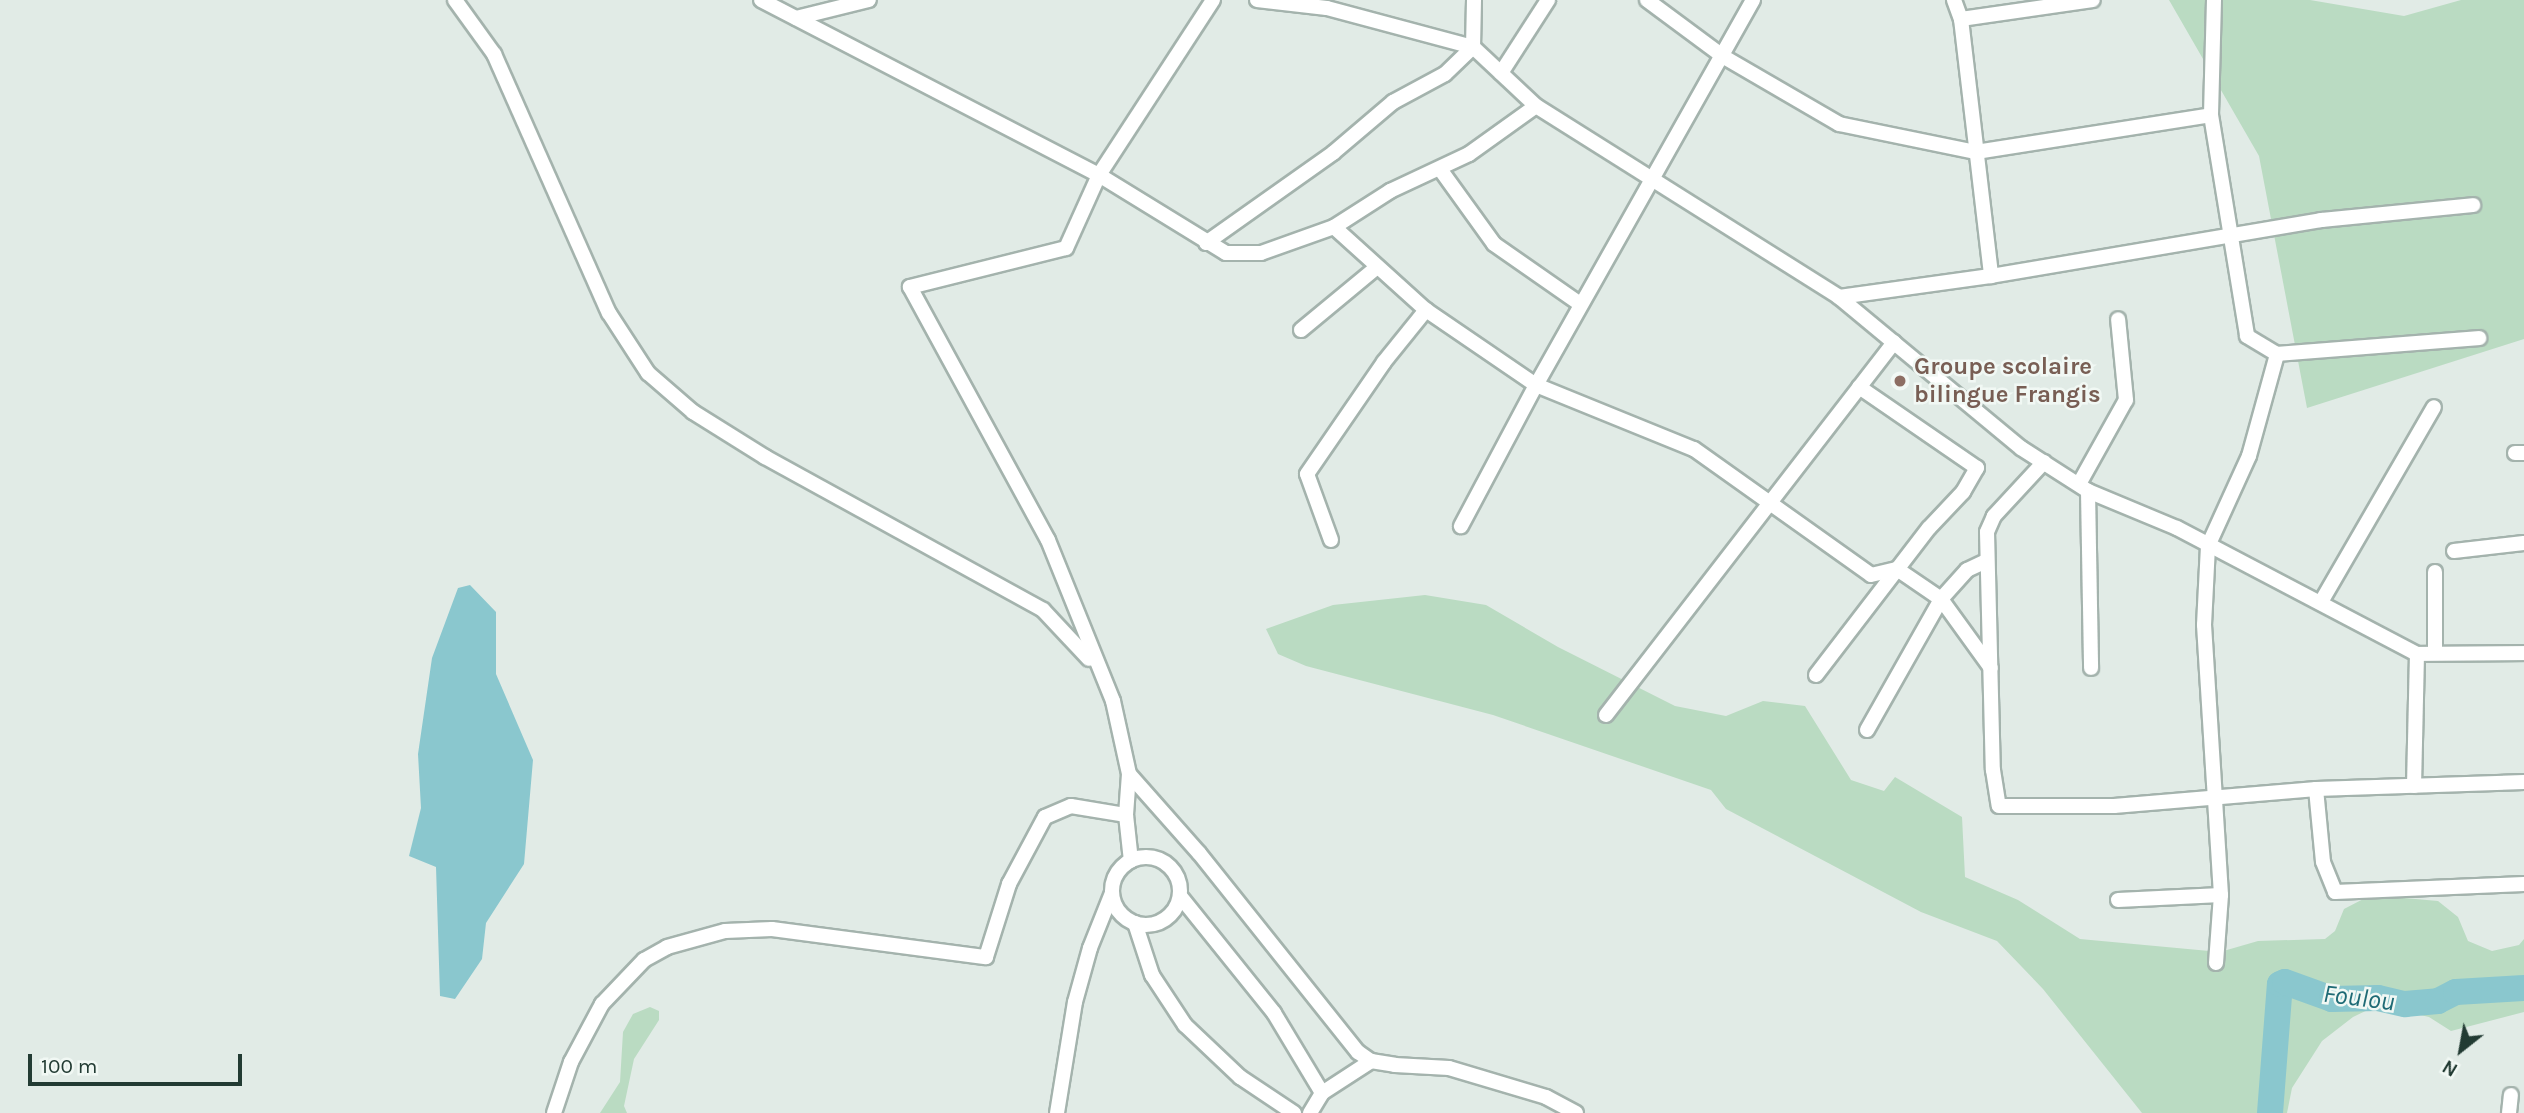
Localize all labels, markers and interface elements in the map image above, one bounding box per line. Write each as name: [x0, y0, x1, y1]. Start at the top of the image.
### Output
place label: Groupe scolaire bilingue Frangis: [1914, 353, 2101, 409]
marker: Groupe scolaire bilingue Frangis: [1892, 373, 1908, 389]
water label: Foulou: [2321, 978, 2397, 1018]
north arrow: [2426, 1015, 2496, 1085]
scale bar: [32, 1040, 245, 1084]
text: 100 m: [41, 1054, 98, 1078]
text: N: [2439, 1055, 2462, 1081]

